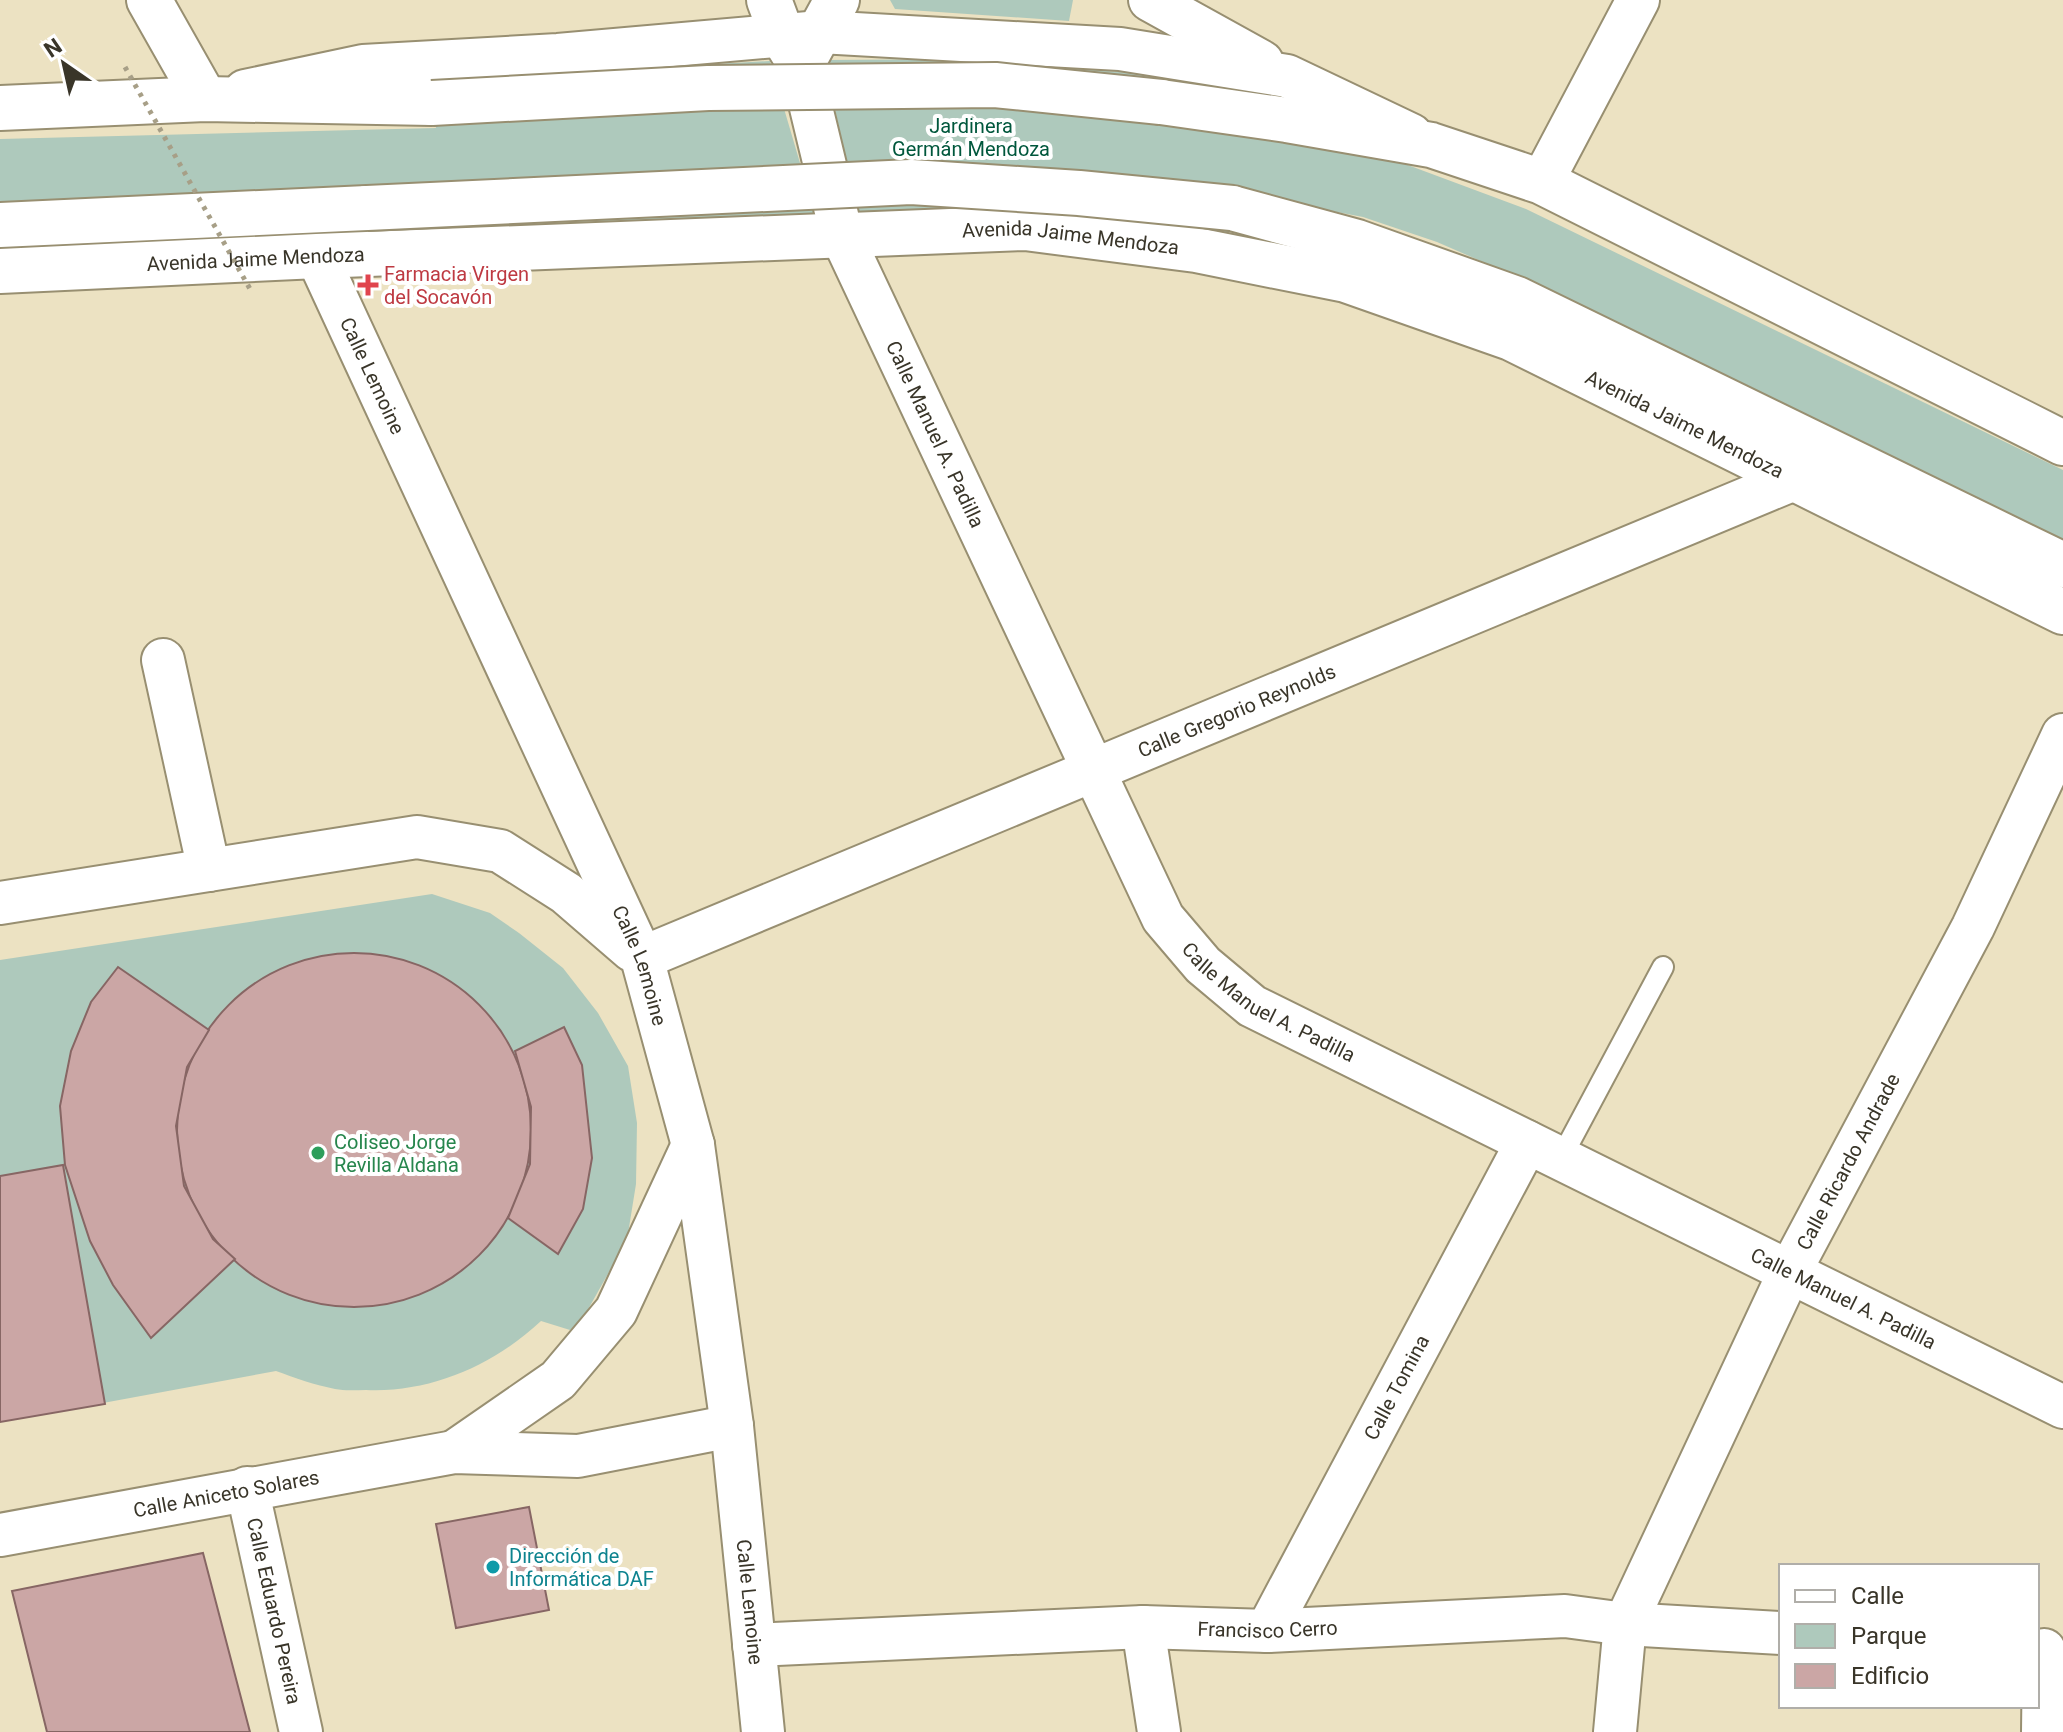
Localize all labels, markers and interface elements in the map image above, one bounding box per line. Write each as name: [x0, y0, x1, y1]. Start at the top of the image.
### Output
north arrow: [24, 24, 104, 104]
text: N: [40, 33, 67, 63]
park label: Jardinera Germán Mendoza: [892, 114, 1050, 161]
street label: Avenida Jaime Mendoza: [962, 216, 1180, 260]
street label: Avenida Jaime Mendoza: [146, 242, 365, 276]
place label: Farmacia Virgen del Socavón: [384, 262, 529, 309]
marker: Farmacia Virgen del Socavón: [359, 276, 377, 294]
street label: Calle Lemoine: [335, 314, 410, 438]
street label: Calle Manuel A. Padilla: [881, 337, 990, 531]
street label: Avenida Jaime Mendoza: [1582, 365, 1788, 483]
street label: Calle Gregorio Reynolds: [1134, 659, 1339, 763]
street label: Calle Lemoine: [607, 902, 672, 1028]
street label: Calle Manuel A. Padilla: [1177, 937, 1359, 1067]
street label: Calle Ricardo Andrade: [1791, 1069, 1905, 1254]
place label: Coliseo Jorge Revilla Aldana: [334, 1130, 459, 1177]
marker: Coliseo Jorge Revilla Aldana: [309, 1144, 327, 1162]
street label: Calle Manuel A. Padilla: [1747, 1243, 1940, 1354]
street label: Calle Tomina: [1359, 1331, 1434, 1444]
street label: Calle Aniceto Solares: [131, 1465, 321, 1522]
street label: Calle Eduardo Pereira: [242, 1515, 307, 1707]
street label: Calle Lemoine: [732, 1538, 768, 1666]
place label: Dirección de Informática DAF: [509, 1544, 654, 1591]
marker: Dirección de Informática DAF: [484, 1558, 502, 1576]
legend: [1779, 1564, 2039, 1708]
text: Calle: [1851, 1582, 1904, 1610]
street label: Francisco Cerro: [1197, 1615, 1338, 1643]
text: Parque: [1851, 1622, 1927, 1650]
text: Edificio: [1851, 1662, 1929, 1690]

